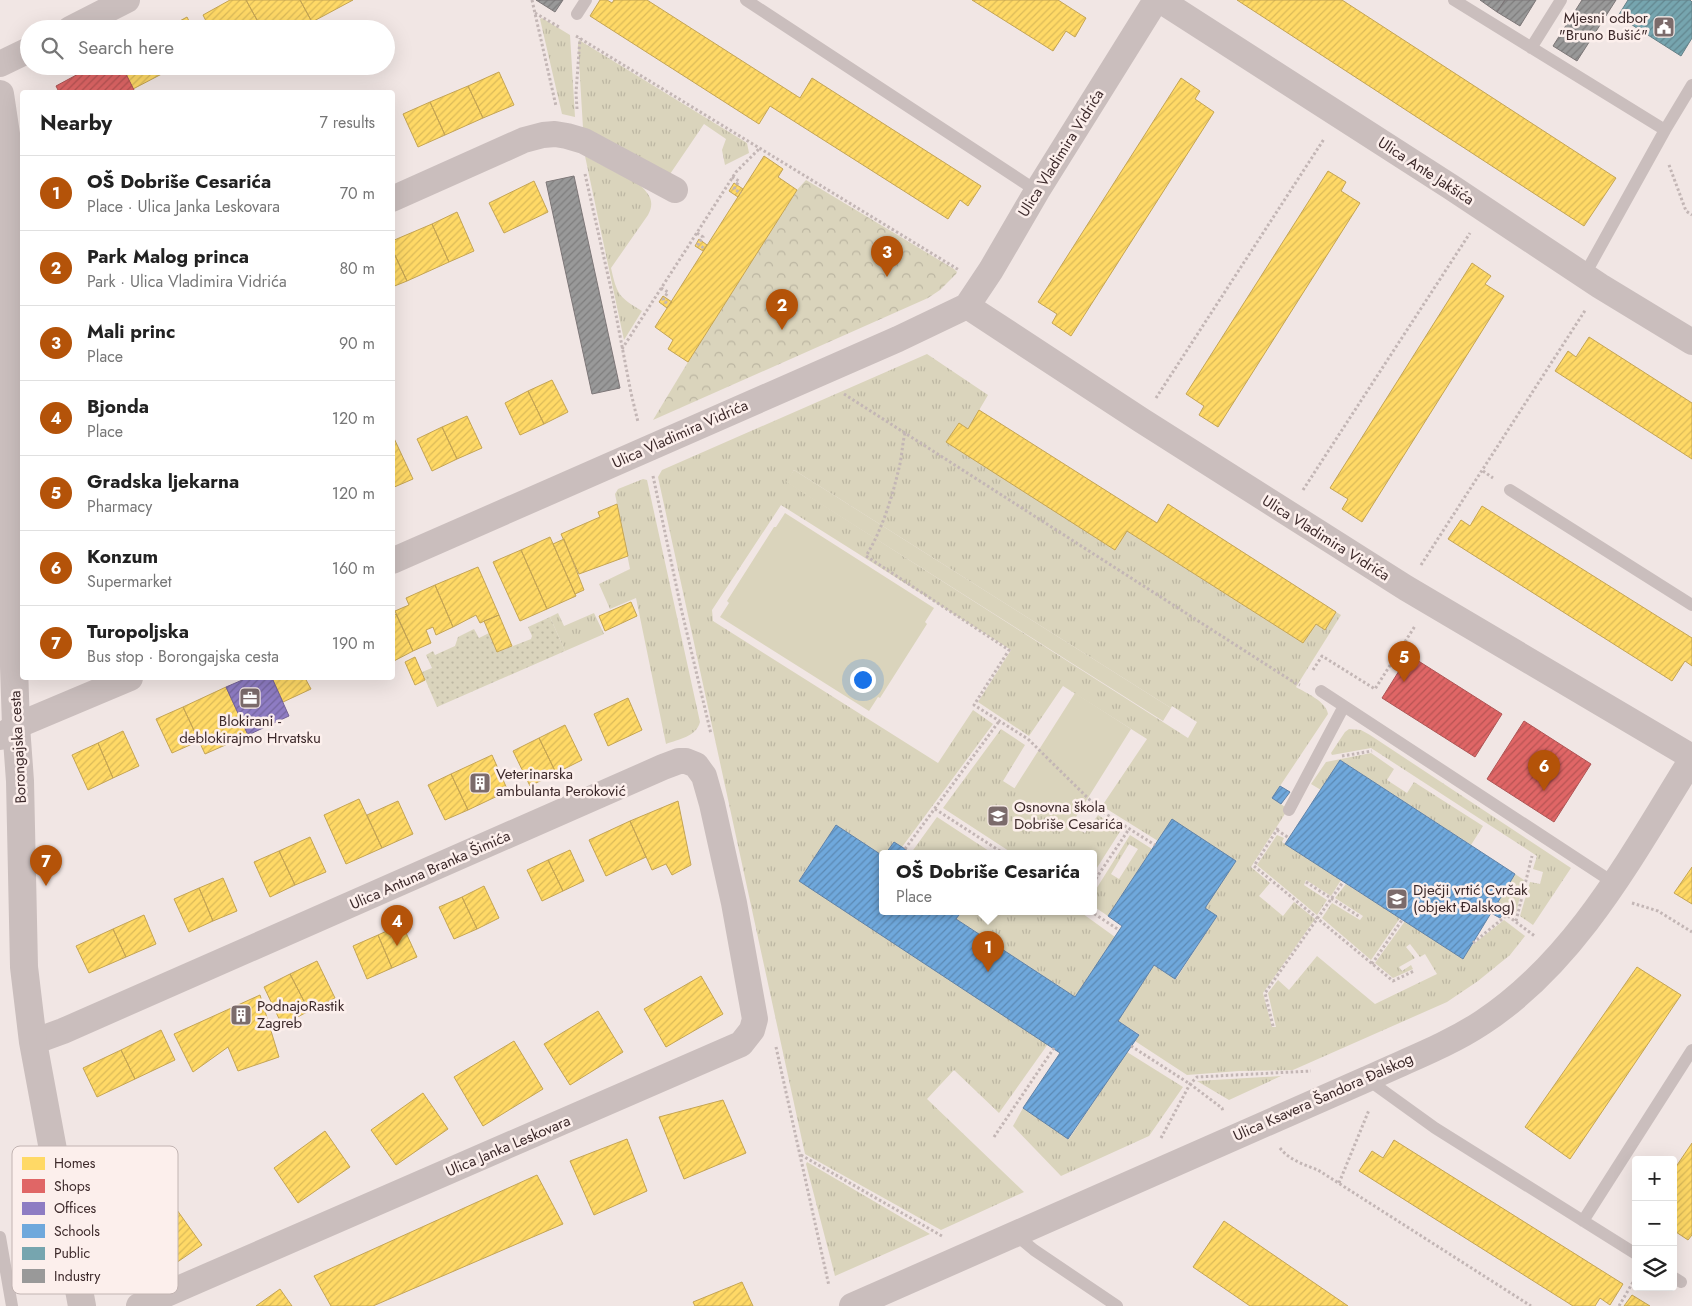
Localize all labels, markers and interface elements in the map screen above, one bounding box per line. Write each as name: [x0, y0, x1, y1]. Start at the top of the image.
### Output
place label: Mjesni odbor "Bruno Bušić": [1559, 7, 1649, 46]
public building icon: Mjesni odbor "Bruno Bušić": [1652, 15, 1676, 39]
search box: [20, 20, 395, 75]
icon: search: [38, 34, 66, 62]
text: Search here: [78, 34, 174, 61]
street label: Ulica Vladimira Vidrića: [1013, 85, 1109, 221]
text: Nearby: [40, 108, 112, 138]
text: 7 results: [319, 111, 375, 134]
street label: Ulica Ante Jakšića: [1373, 132, 1479, 210]
text: OŠ Dobriše Cesarića: [87, 168, 271, 195]
text: 1: [52, 182, 60, 205]
text: 70 m: [340, 182, 375, 205]
text: Place · Ulica Janka Leskovara: [87, 195, 280, 218]
pin: 3: [871, 236, 903, 277]
text: Park Malog princa: [87, 243, 249, 270]
text: 2: [51, 257, 61, 280]
text: 80 m: [339, 257, 375, 280]
text: Park · Ulica Vladimira Vidrića: [87, 270, 287, 293]
pin: 2: [766, 289, 798, 330]
text: Mali princ: [87, 318, 175, 345]
text: 3: [51, 332, 61, 355]
text: 90 m: [339, 332, 375, 355]
text: Place: [87, 345, 123, 368]
text: Bjonda: [87, 393, 149, 420]
street label: Ulica Vladimira Vidrića: [608, 394, 752, 474]
text: 4: [50, 407, 62, 430]
text: 120 m: [332, 407, 375, 430]
text: Place: [87, 420, 123, 443]
text: Gradska ljekarna: [87, 468, 239, 495]
text: 5: [51, 482, 61, 505]
text: 120 m: [332, 482, 375, 505]
street label: Ulica Vladimira Vidrića: [1258, 490, 1394, 586]
text: Pharmacy: [87, 495, 152, 518]
text: Konzum: [87, 543, 158, 570]
text: 6: [51, 557, 61, 580]
text: 160 m: [332, 557, 375, 580]
text: Supermarket: [87, 570, 172, 593]
text: Turopoljska: [87, 618, 189, 645]
text: 7: [51, 632, 61, 655]
text: 190 m: [332, 632, 375, 655]
pin: 5: [1388, 641, 1420, 682]
text: Bus stop · Borongajska cesta: [87, 645, 279, 668]
your location: [850, 667, 876, 693]
office icon: Blokirani - deblokirajmo Hrvatsku: [238, 686, 262, 710]
street label: Borongajska cesta: [4, 690, 32, 804]
place label: Blokirani - deblokirajmo Hrvatsku: [179, 710, 321, 749]
pin: 6: [1528, 750, 1560, 791]
place label: Veterinarska ambulanta Peroković: [496, 763, 626, 802]
building icon: Veterinarska ambulanta Peroković: [468, 771, 492, 795]
place label: Osnovna škola Dobriše Cesarića: [1014, 796, 1123, 835]
school or university icon: Osnovna škola Dobriše Cesarića: [986, 804, 1010, 828]
street label: Ulica Antuna Branka Šimića: [346, 825, 514, 915]
pin: 7: [30, 845, 62, 886]
popup: [879, 850, 1097, 915]
text: OŠ Dobriše Cesarića: [896, 858, 1080, 885]
place label: Dječji vrtić Cvrčak (objekt Đalskog): [1413, 879, 1528, 918]
text: Place: [896, 885, 932, 908]
school or university icon: Dječji vrtić Cvrčak (objekt Đalskog): [1385, 887, 1409, 911]
pin: 4: [381, 905, 413, 946]
pin: 1: [972, 931, 1004, 972]
place label: PodnajoRastik Zagreb: [257, 995, 345, 1034]
building icon: PodnajoRastik Zagreb: [229, 1003, 253, 1027]
street label: Ulica Ksavera Šandora Đalskog: [1229, 1047, 1417, 1147]
street label: Ulica Janka Leskovara: [442, 1110, 574, 1182]
legend: [12, 1146, 178, 1294]
text: Homes: [54, 1153, 96, 1173]
map controls: [1632, 1156, 1677, 1291]
button: +: [1632, 1156, 1677, 1201]
text: Shops: [54, 1176, 91, 1196]
text: Offices: [54, 1198, 97, 1218]
button: −: [1632, 1201, 1677, 1246]
text: Schools: [54, 1221, 100, 1241]
text: Public: [54, 1243, 90, 1263]
button: layers: [1632, 1246, 1677, 1291]
text: Industry: [54, 1266, 101, 1286]

